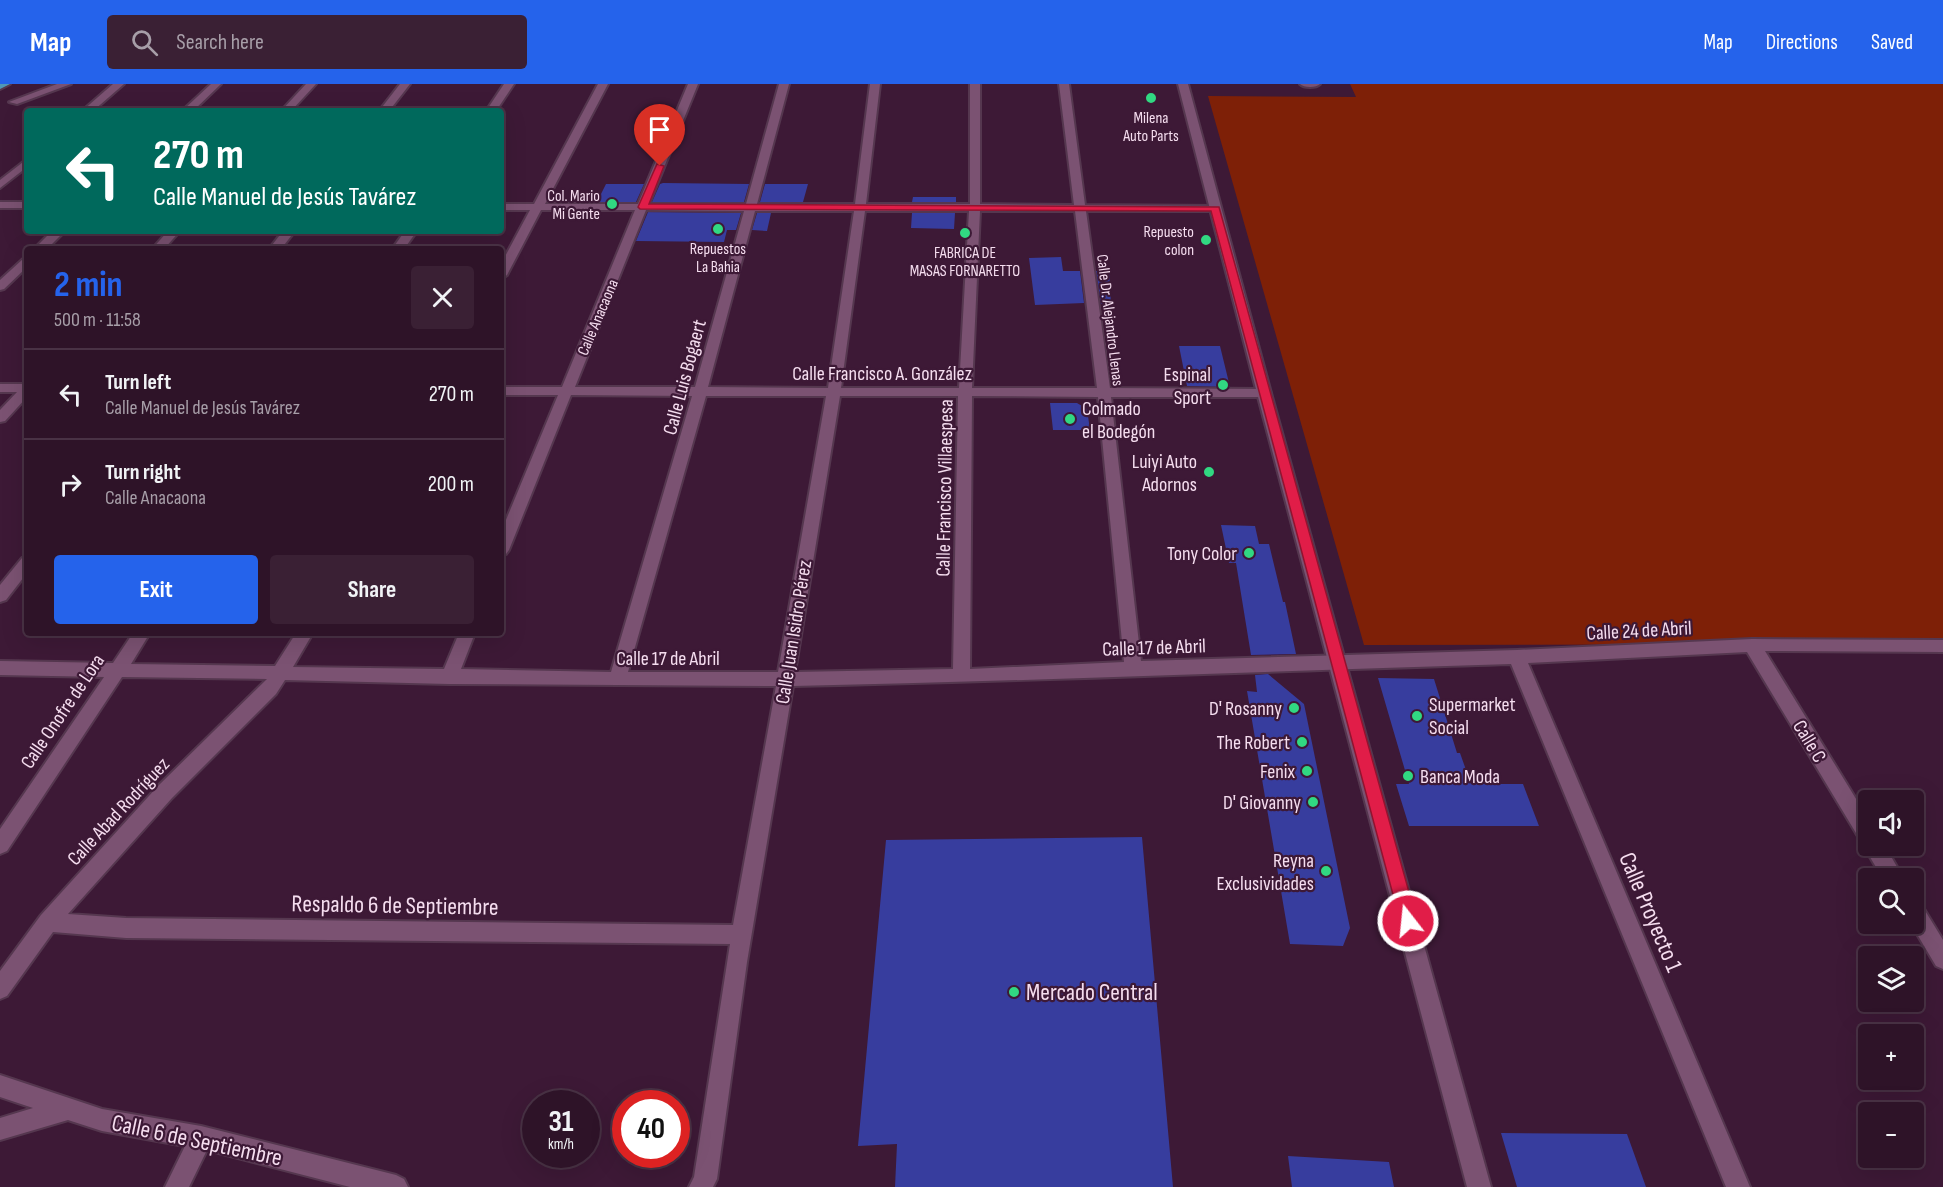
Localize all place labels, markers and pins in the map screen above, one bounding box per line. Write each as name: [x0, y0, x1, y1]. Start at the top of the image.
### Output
marker: Milena Auto Parts: [1144, 91, 1158, 105]
pin: [634, 104, 685, 166]
place label: Milena Auto Parts: [1122, 109, 1179, 146]
place label: Col. Mario Mi Gente: [547, 187, 600, 224]
marker: Col. Mario Mi Gente: [605, 197, 619, 211]
marker: Repuestos La Bahia: [711, 222, 725, 236]
place label: Repuesto colon: [1143, 223, 1194, 260]
marker: FABRICA DE MASAS FORNARETTO: [958, 226, 972, 240]
marker: Repuesto colon: [1199, 233, 1213, 247]
place label: Repuestos La Bahia: [690, 240, 746, 277]
place label: FABRICA DE MASAS FORNARETTO: [910, 244, 1020, 281]
place label: Espinal Sport: [1164, 363, 1211, 410]
marker: Espinal Sport: [1216, 378, 1230, 392]
place label: Colmado el Bodegón: [1082, 397, 1155, 444]
marker: Colmado el Bodegón: [1063, 412, 1077, 426]
place label: Luiyi Auto Adornos: [1132, 450, 1197, 497]
marker: Luiyi Auto Adornos: [1202, 465, 1216, 479]
place label: Tony Color: [1167, 542, 1237, 566]
marker: Tony Color: [1242, 546, 1256, 560]
place label: Supermarket Social: [1429, 693, 1516, 740]
place label: D' Rosanny: [1209, 697, 1282, 721]
marker: D' Rosanny: [1287, 701, 1301, 715]
marker: Supermarket Social: [1410, 709, 1424, 723]
place label: The Robert: [1217, 731, 1290, 755]
marker: The Robert: [1295, 735, 1309, 749]
place label: Fenix: [1260, 760, 1295, 784]
marker: Fenix: [1300, 764, 1314, 778]
place label: Banca Moda: [1420, 765, 1500, 789]
marker: Banca Moda: [1401, 769, 1415, 783]
place label: D' Giovanny: [1223, 791, 1301, 815]
marker: D' Giovanny: [1306, 795, 1320, 809]
place label: Reyna Exclusividades: [1217, 849, 1314, 896]
marker: Reyna Exclusividades: [1319, 864, 1333, 878]
place label: Mercado Central: [1026, 978, 1158, 1007]
marker: Mercado Central: [1007, 985, 1021, 999]

